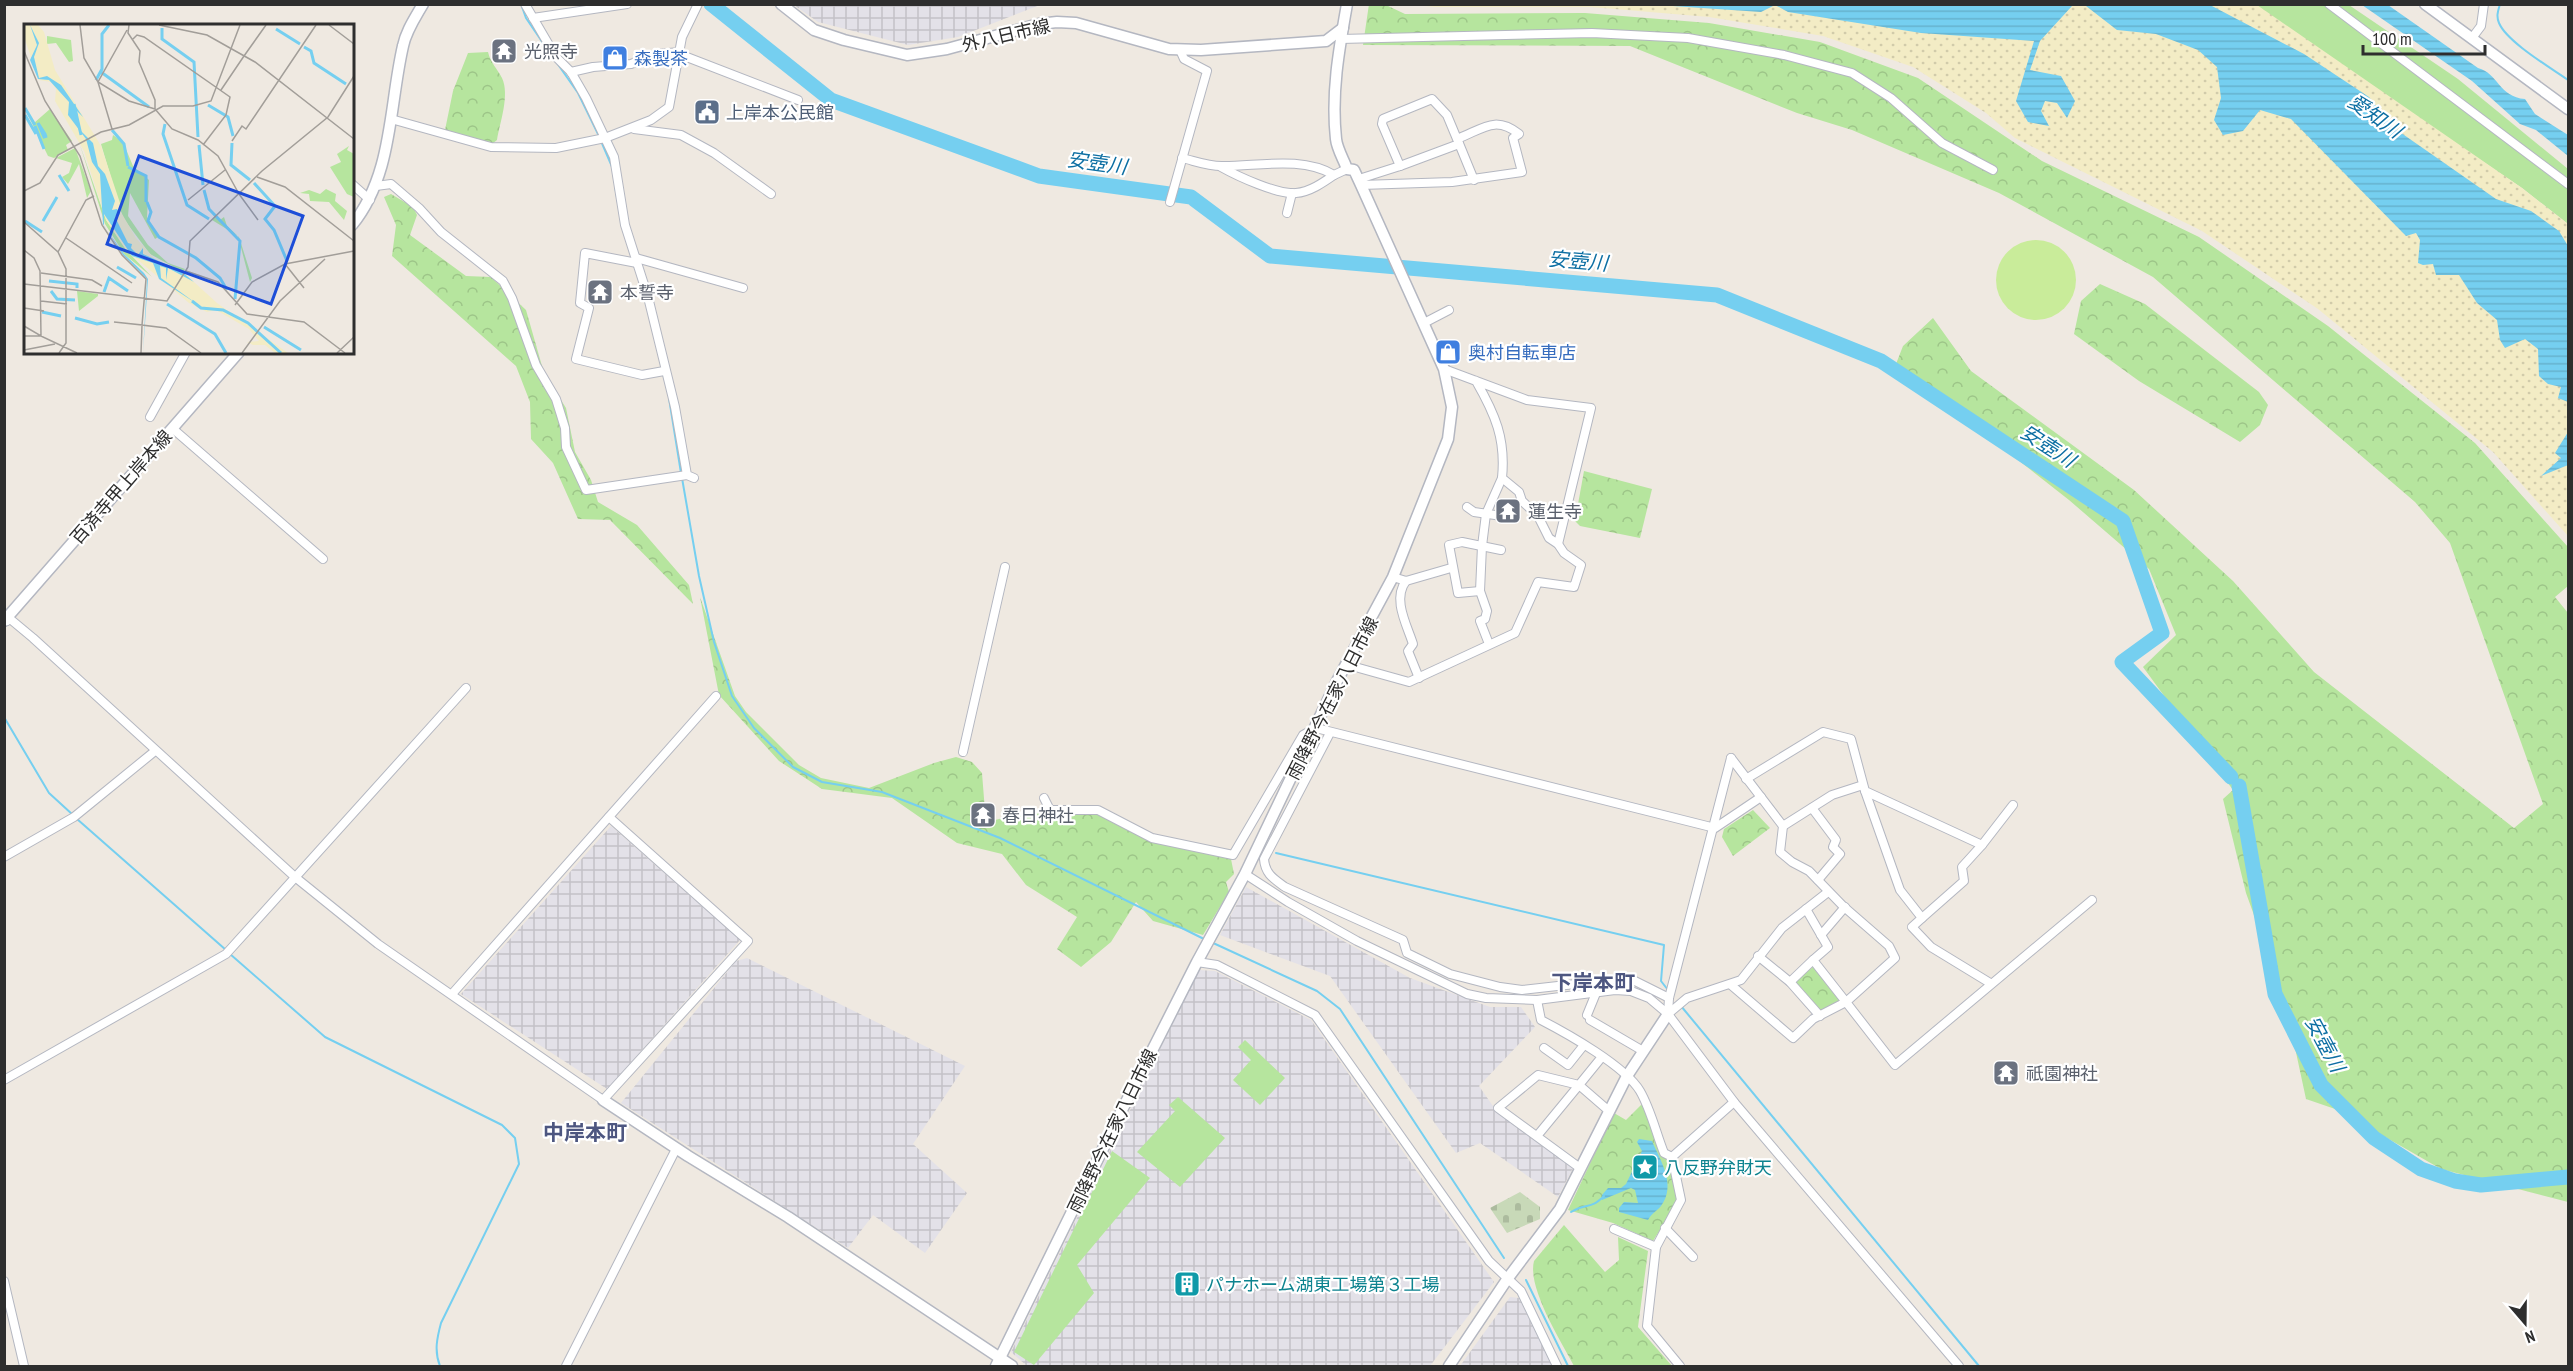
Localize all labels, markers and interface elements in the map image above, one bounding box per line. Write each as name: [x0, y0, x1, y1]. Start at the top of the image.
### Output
street label: 外八日市線: [960, 14, 1052, 56]
scale bar: [2363, 18, 2484, 56]
inset map: [24, 24, 354, 354]
text: 100 m: [2372, 27, 2412, 50]
temple icon: 光照寺: [489, 36, 519, 66]
place label: 光照寺: [524, 40, 578, 63]
shop icon: 森製茶: [600, 43, 630, 73]
place label: 森製茶: [634, 47, 688, 70]
water label: 愛知川: [2343, 88, 2409, 145]
public building icon: 上岸本公民館: [692, 97, 722, 127]
place label: 上岸本公民館: [726, 101, 834, 124]
water label: 安壺川: [1065, 146, 1130, 180]
water label: 安壺川: [1547, 245, 1611, 277]
temple icon: 本誓寺: [585, 277, 615, 307]
place label: 本誓寺: [620, 281, 674, 304]
shop icon: 奥村自転車店: [1433, 337, 1463, 367]
place label: 奥村自転車店: [1468, 341, 1576, 364]
water label: 安壺川: [2016, 419, 2082, 474]
street label: 百済寺甲上岸本線: [65, 425, 177, 549]
temple icon: 蓮生寺: [1493, 496, 1523, 526]
place label: 蓮生寺: [1528, 500, 1582, 523]
street label: 雨降野今在家八日市線: [1281, 613, 1383, 783]
temple icon: 春日神社: [968, 800, 998, 830]
place label: 春日神社: [1002, 804, 1074, 827]
district label: 下岸本町: [1551, 969, 1635, 996]
water label: 安壺川: [2299, 1011, 2352, 1078]
street label: 雨降野今在家八日市線: [1062, 1045, 1162, 1217]
temple icon: 祇園神社: [1991, 1058, 2021, 1088]
place label: 祇園神社: [2026, 1062, 2098, 1085]
district label: 中岸本町: [543, 1119, 627, 1146]
place icon: 八反野弁財天: [1630, 1152, 1660, 1182]
place label: 八反野弁財天: [1664, 1156, 1772, 1179]
building icon: パナホーム湖東工場第３工場: [1172, 1269, 1202, 1299]
place label: パナホーム湖東工場第３工場: [1206, 1273, 1439, 1296]
north arrow: [2495, 1293, 2555, 1353]
text: N: [2523, 1326, 2538, 1348]

